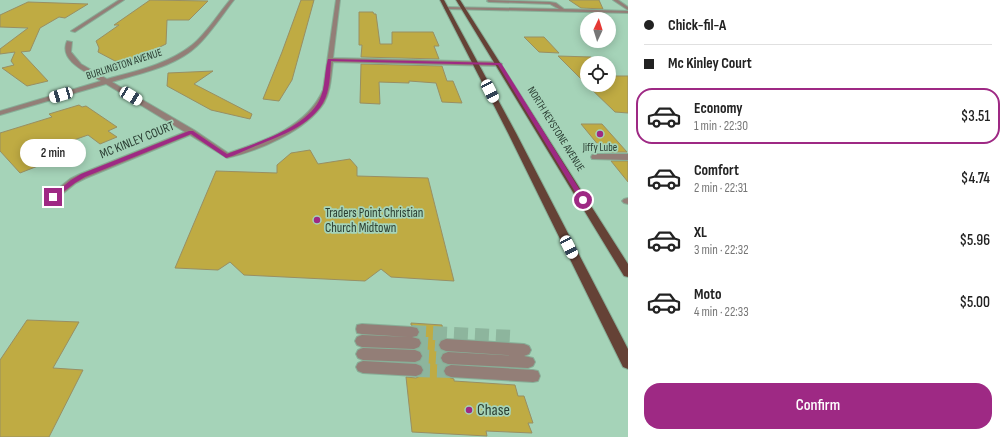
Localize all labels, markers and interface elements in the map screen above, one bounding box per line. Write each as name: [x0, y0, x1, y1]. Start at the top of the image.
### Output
north arrow: [580, 12, 616, 48]
map controls: [580, 12, 616, 92]
text: Chick-fil-A: [668, 16, 726, 35]
street label: BURLINGTON AVENUE: [84, 46, 164, 82]
text: Mc Kinley Court: [668, 54, 752, 73]
button: locate: [580, 56, 616, 92]
car: [479, 78, 501, 104]
street label: NORTH KEYSTONE AVENUE: [525, 84, 587, 174]
car: [118, 85, 144, 107]
car: [48, 86, 74, 104]
icon: car: [646, 98, 682, 134]
text: Economy: [694, 99, 743, 118]
text: $3.51: [961, 107, 990, 126]
street label: MC KINLEY COURT: [97, 118, 177, 162]
text: 1 min · 22:30: [694, 118, 748, 134]
marker: Jiffy Lube: [595, 129, 605, 139]
callout: 2 min: [20, 139, 86, 167]
place label: Jiffy Lube: [582, 141, 617, 154]
text: 2 min: [41, 145, 65, 161]
icon: car: [646, 160, 682, 196]
text: Comfort: [694, 161, 739, 180]
text: $4.74: [961, 169, 990, 188]
text: 2 min · 22:31: [694, 180, 748, 196]
route end: [44, 188, 62, 206]
route start: [574, 191, 592, 209]
place label: Traders Point Christian Church Midtown: [325, 205, 423, 236]
marker: Traders Point Christian Church Midtown: [312, 215, 322, 225]
icon: car: [646, 222, 682, 258]
text: XL: [694, 223, 707, 242]
text: $5.96: [959, 231, 990, 250]
car: [558, 234, 580, 260]
text: 3 min · 22:32: [694, 242, 749, 258]
icon: car: [646, 284, 682, 320]
text: Moto: [694, 285, 721, 304]
text: $5.00: [959, 293, 990, 312]
text: 4 min · 22:33: [694, 304, 749, 320]
button: Confirm: [644, 383, 992, 429]
place label: Chase: [477, 401, 510, 420]
marker: Chase: [464, 405, 474, 415]

